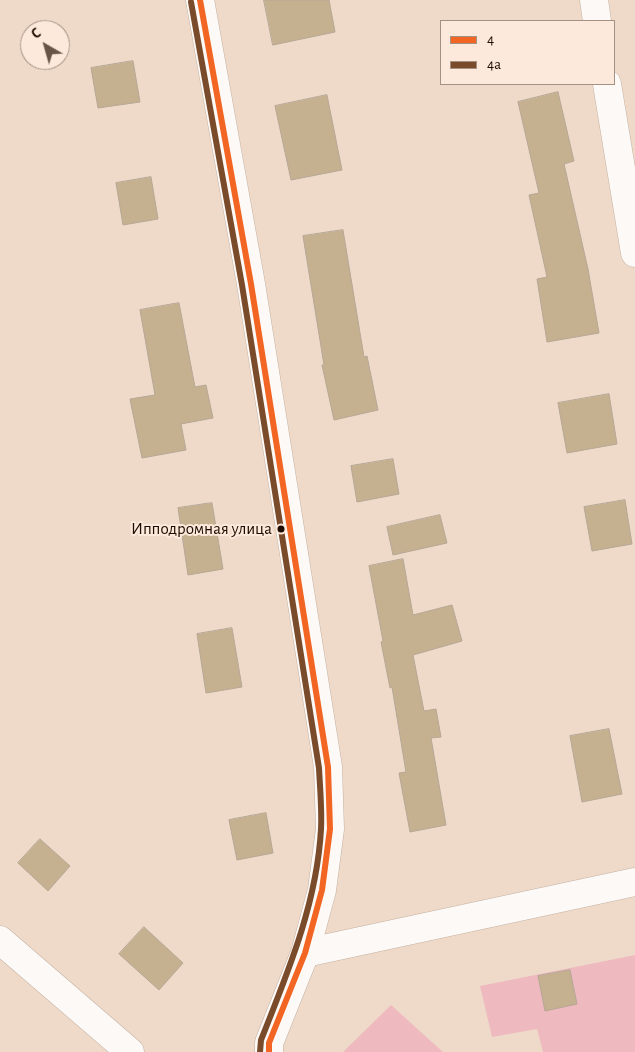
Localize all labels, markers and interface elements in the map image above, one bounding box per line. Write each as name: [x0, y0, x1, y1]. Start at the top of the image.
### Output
north arrow: [20, 20, 70, 70]
legend: [440, 20, 615, 85]
text: С: [29, 26, 44, 42]
text: 4: [487, 32, 494, 47]
text: 4а: [487, 57, 501, 72]
place label: Ипподромная улица: [131, 519, 272, 539]
marker: Ипподромная улица: [276, 524, 286, 534]

